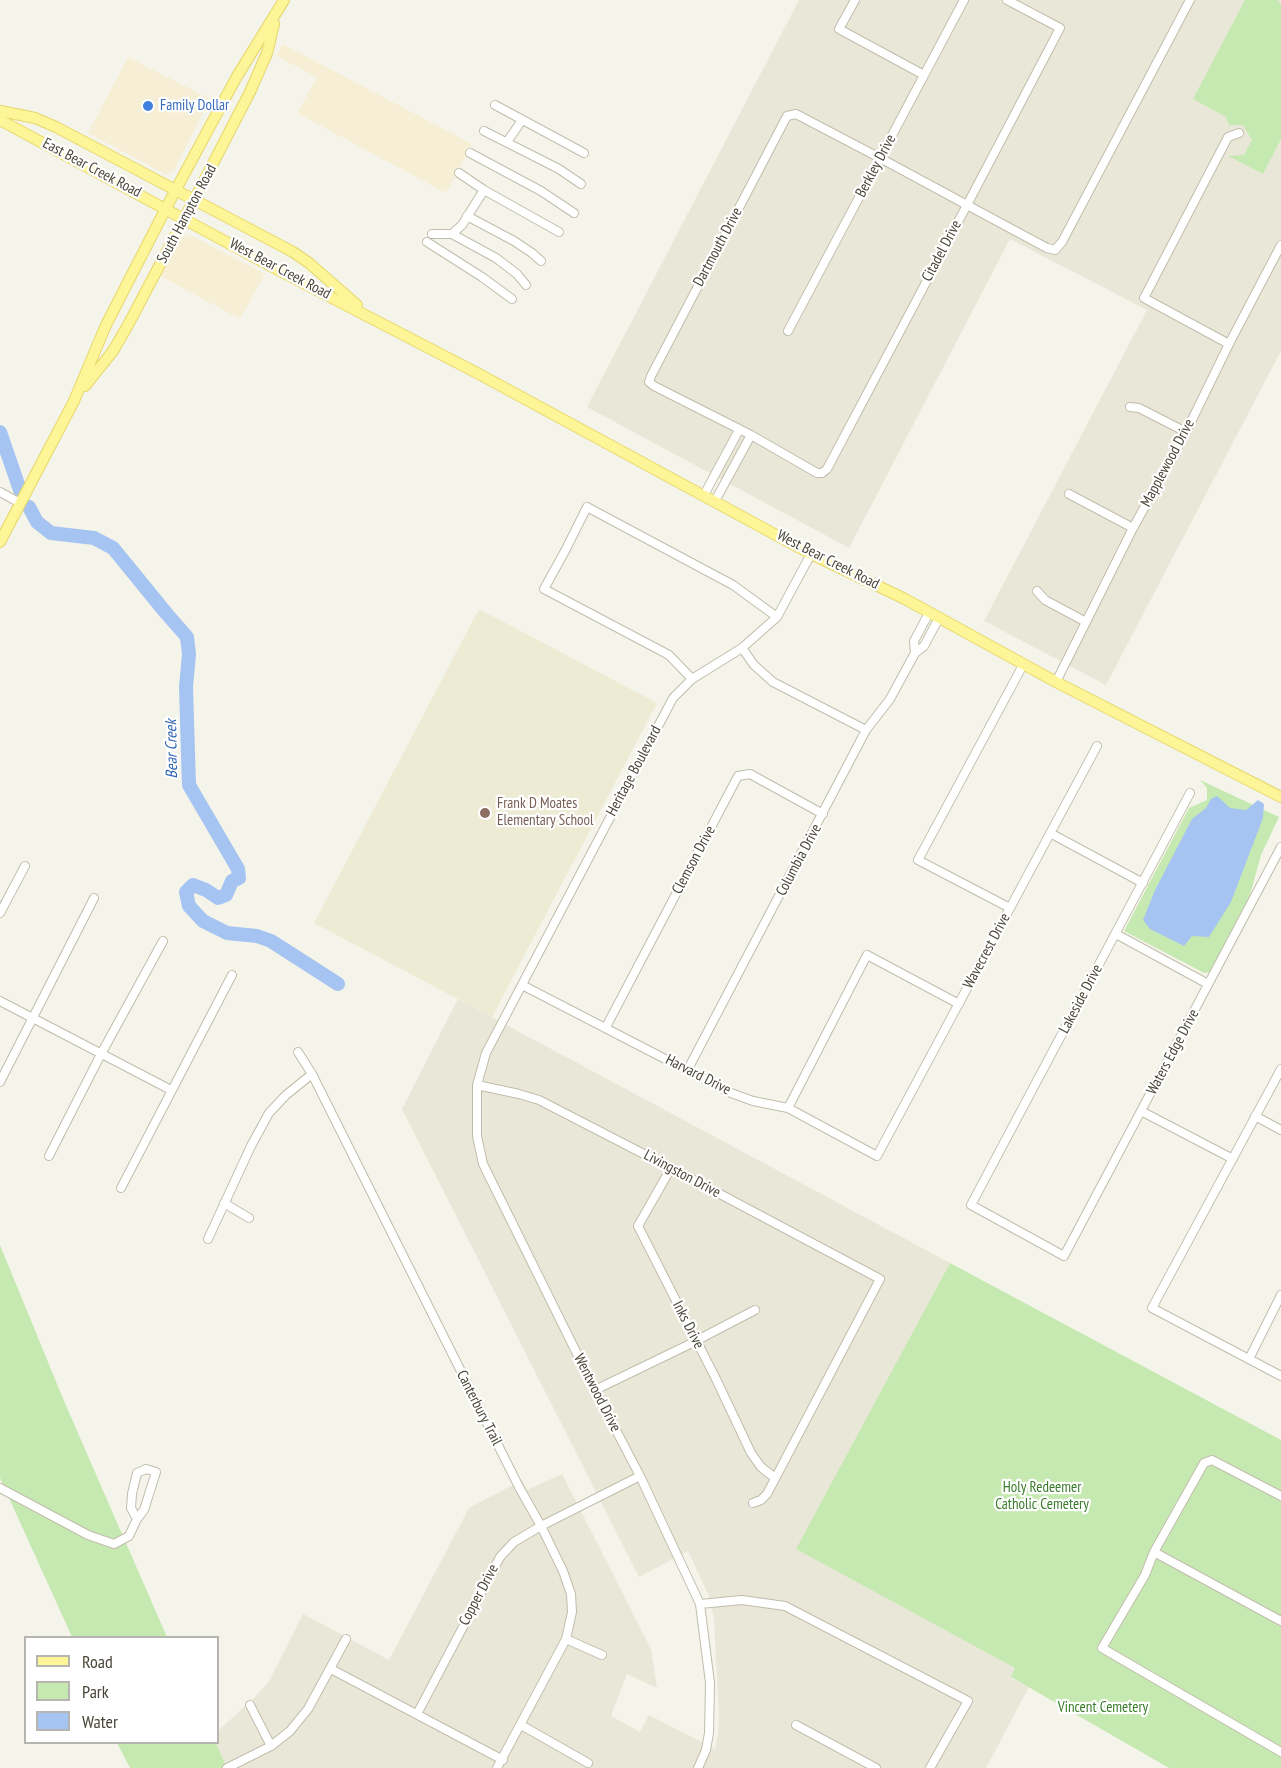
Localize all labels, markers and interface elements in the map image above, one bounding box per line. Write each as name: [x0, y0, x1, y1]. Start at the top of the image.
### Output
place label: Family Dollar: [160, 97, 229, 115]
marker: Family Dollar: [141, 99, 155, 113]
street label: Berkley Drive: [852, 131, 900, 201]
street label: East Bear Creek Road: [40, 134, 144, 202]
street label: South Hampton Road: [153, 161, 221, 267]
street label: Dartmouth Drive: [690, 205, 746, 289]
street label: Citadel Drive: [918, 217, 966, 285]
street label: West Bear Creek Road: [226, 235, 334, 303]
street label: Mapplewood Drive: [1137, 416, 1199, 510]
street label: West Bear Creek Road: [774, 526, 882, 594]
water label: Bear Creek: [162, 719, 182, 779]
street label: Heritage Boulevard: [603, 723, 665, 819]
place label: Frank D Moates Elementary School: [497, 795, 594, 830]
marker: Frank D Moates Elementary School: [478, 806, 492, 820]
street label: Columbia Drive: [773, 821, 825, 899]
street label: Clemson Drive: [668, 823, 720, 897]
street label: Wavecrest Drive: [960, 910, 1014, 992]
street label: Lakeside Drive: [1055, 962, 1107, 1036]
street label: Waters Edge Drive: [1143, 1006, 1203, 1098]
street label: Harvard Drive: [662, 1051, 734, 1099]
street label: Livingston Drive: [641, 1146, 723, 1202]
street label: Inks Drive: [668, 1298, 708, 1352]
street label: Wentwood Drive: [570, 1351, 624, 1435]
street label: Canterbury Trail: [452, 1367, 506, 1449]
park label: Holy Redeemer Catholic Cemetery: [995, 1479, 1089, 1514]
street label: Copper Drive: [455, 1561, 503, 1629]
legend: [24, 1636, 219, 1744]
text: Road: [82, 1650, 113, 1673]
text: Park: [82, 1680, 109, 1703]
park label: Vincent Cemetery: [1058, 1699, 1148, 1717]
text: Water: [82, 1710, 118, 1733]

